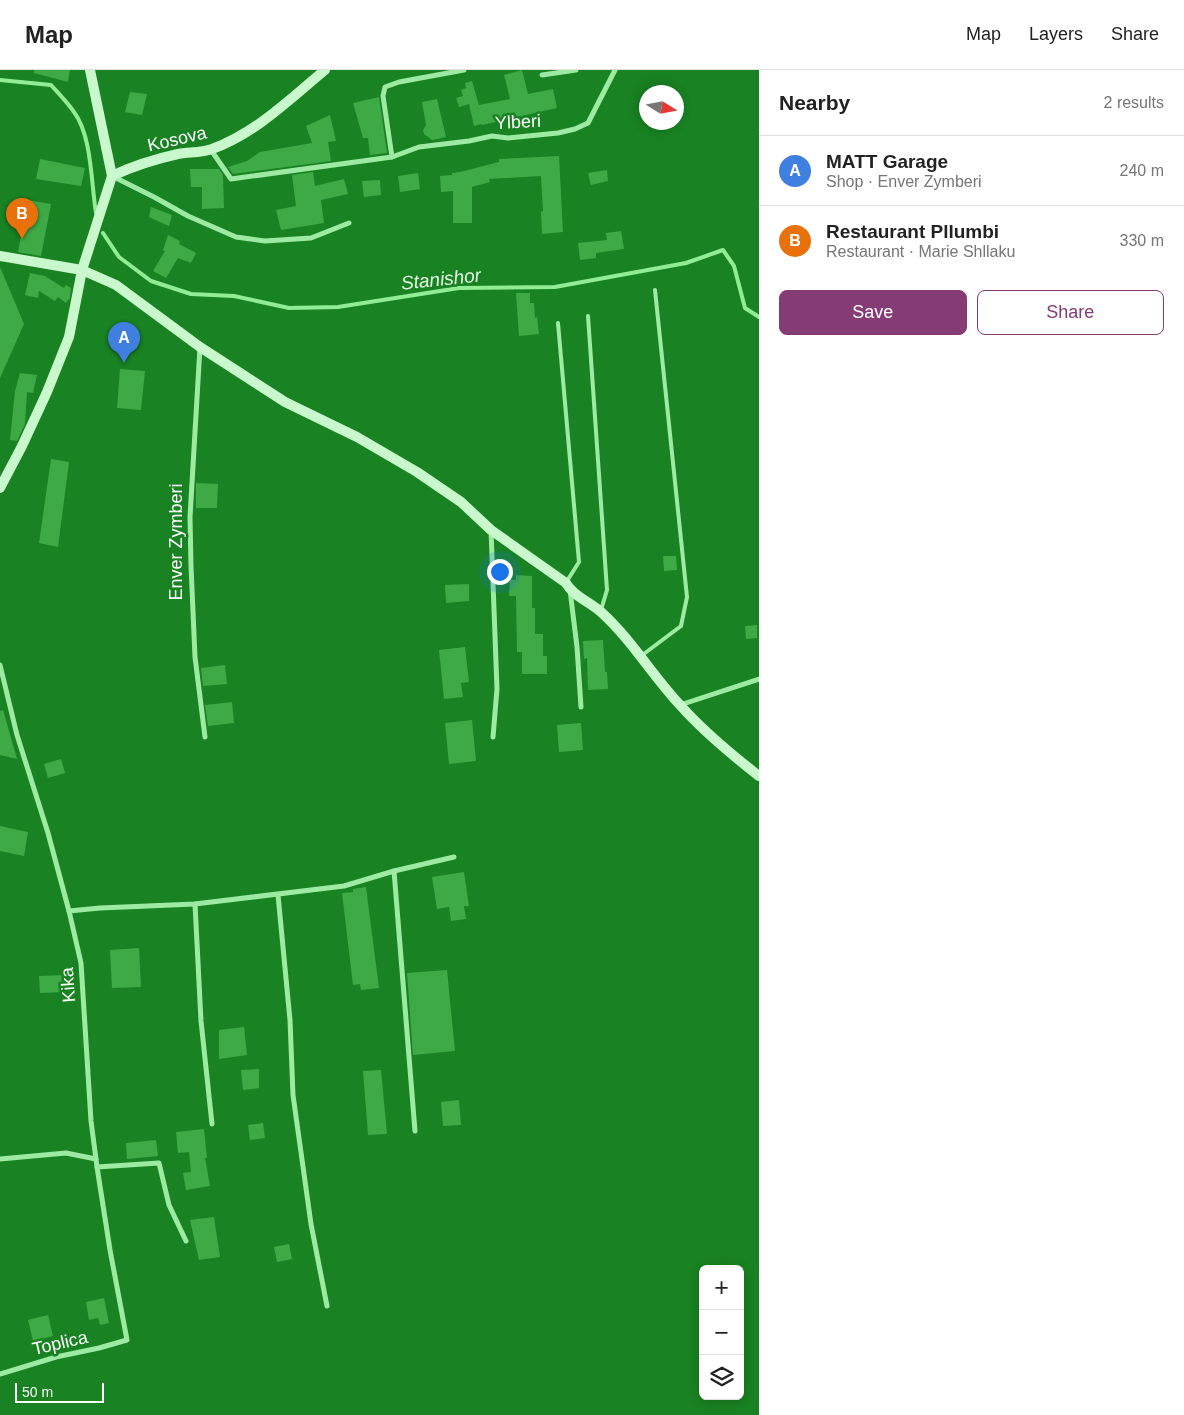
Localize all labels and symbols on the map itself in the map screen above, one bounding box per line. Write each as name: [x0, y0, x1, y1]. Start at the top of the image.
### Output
north arrow: [639, 85, 684, 130]
street label: Ylberi: [494, 111, 542, 133]
street label: Kosova: [145, 122, 209, 155]
pin: B: [6, 198, 38, 239]
water label: Stanishor: [400, 264, 483, 294]
pin: A: [108, 322, 140, 363]
street label: Enver Zymberi: [166, 483, 186, 601]
your location: [487, 559, 513, 585]
street label: Kika: [57, 966, 79, 1003]
street label: Toplica: [30, 1327, 91, 1359]
scale bar: [15, 1380, 104, 1403]

